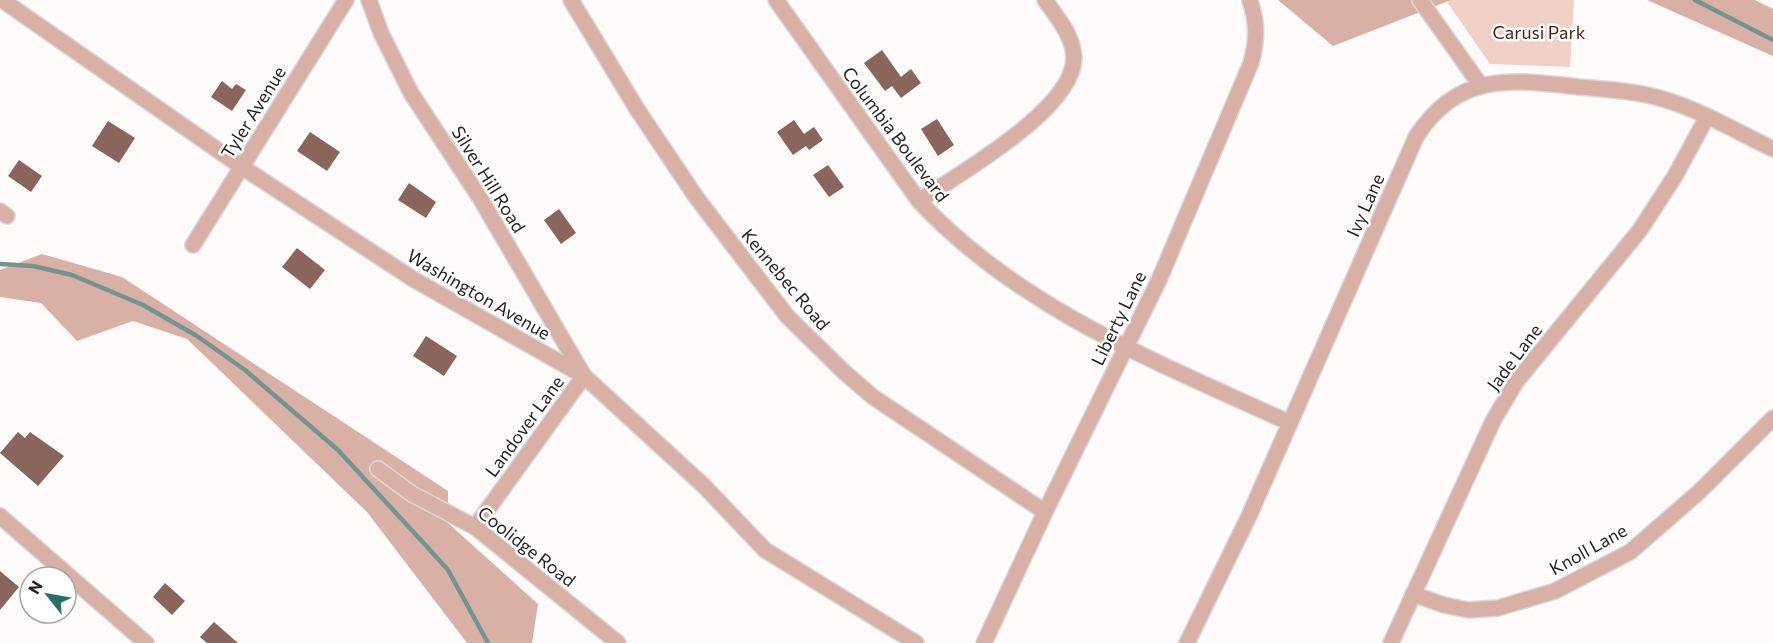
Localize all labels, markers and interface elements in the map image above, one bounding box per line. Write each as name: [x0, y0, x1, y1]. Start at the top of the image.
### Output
park label: Carusi Park: [1493, 21, 1586, 43]
street label: Tyler Avenue: [216, 62, 290, 162]
street label: Columbia Boulevard: [838, 62, 954, 206]
street label: Silver Hill Road: [447, 122, 531, 236]
street label: Ivy Lane: [1341, 170, 1389, 240]
street label: Kennebec Road: [737, 224, 835, 334]
street label: Washington Avenue: [403, 244, 555, 344]
street label: Liberty Lane: [1086, 267, 1150, 369]
street label: Jade Lane: [1482, 319, 1546, 395]
street label: Landover Lane: [480, 371, 568, 481]
street label: Coolidge Road: [474, 501, 580, 591]
street label: Knoll Lane: [1545, 519, 1631, 579]
north arrow: [18, 565, 78, 625]
text: N: [23, 577, 46, 597]

